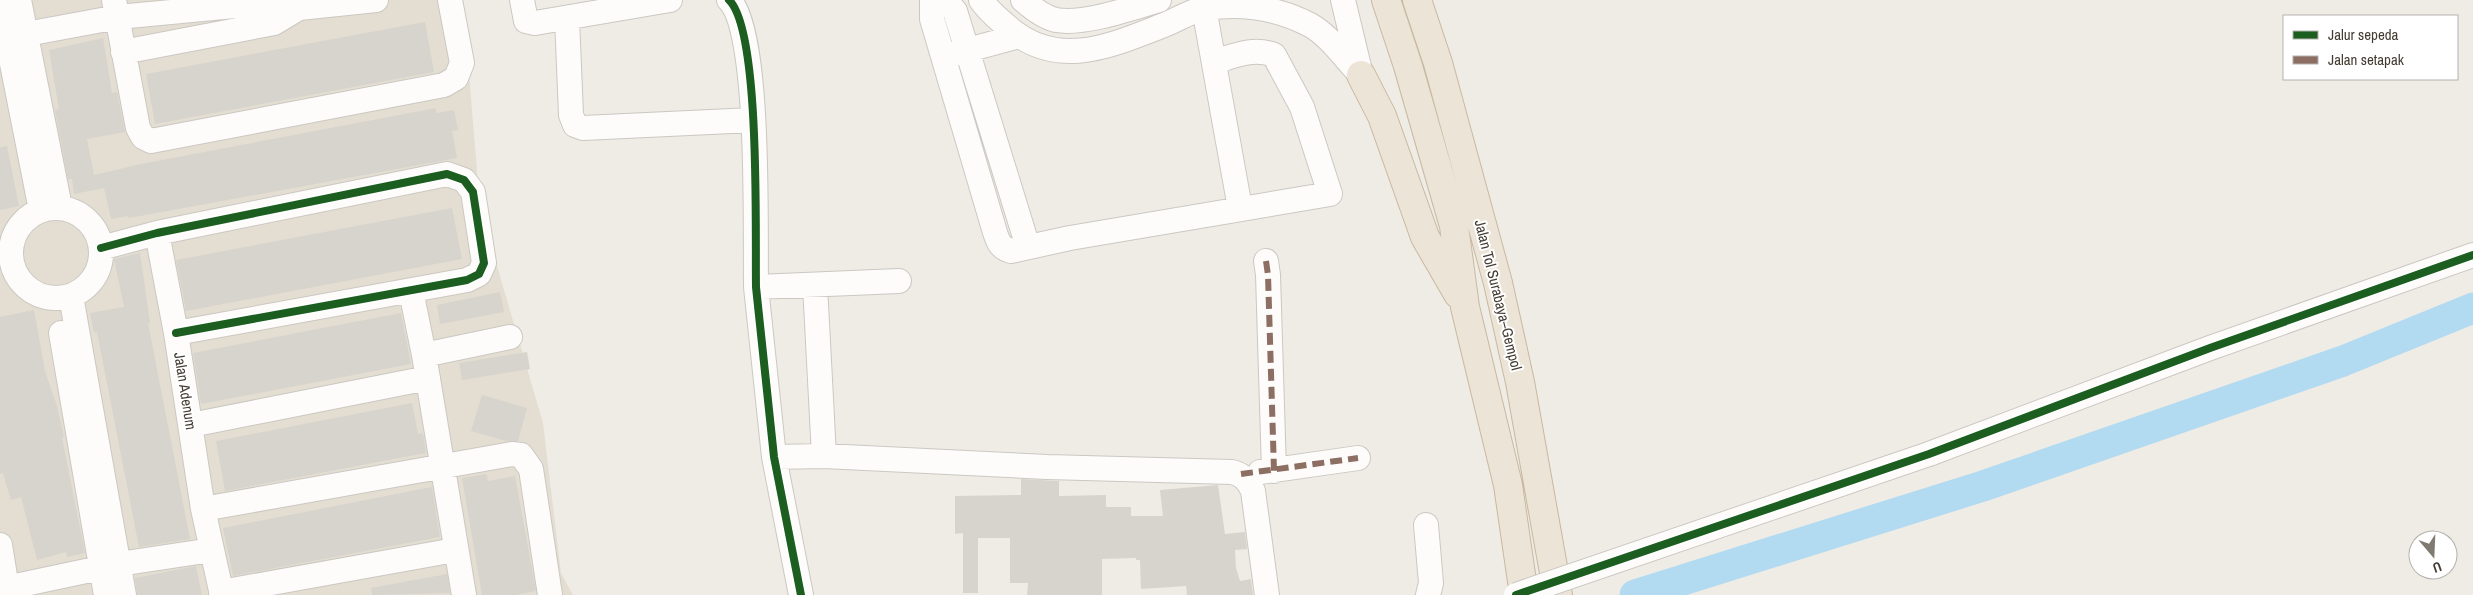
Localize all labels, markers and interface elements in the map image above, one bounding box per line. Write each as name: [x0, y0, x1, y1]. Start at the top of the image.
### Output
legend: [2283, 15, 2458, 80]
text: Jalur sepeda: [2328, 24, 2399, 45]
text: Jalan setapak: [2328, 49, 2405, 70]
street label: Jalan Tol Surabaya–Gempol: [1470, 217, 1527, 372]
street label: Jalan Adenum: [169, 351, 202, 431]
north arrow: [2408, 530, 2458, 580]
text: U: [2430, 557, 2444, 577]

